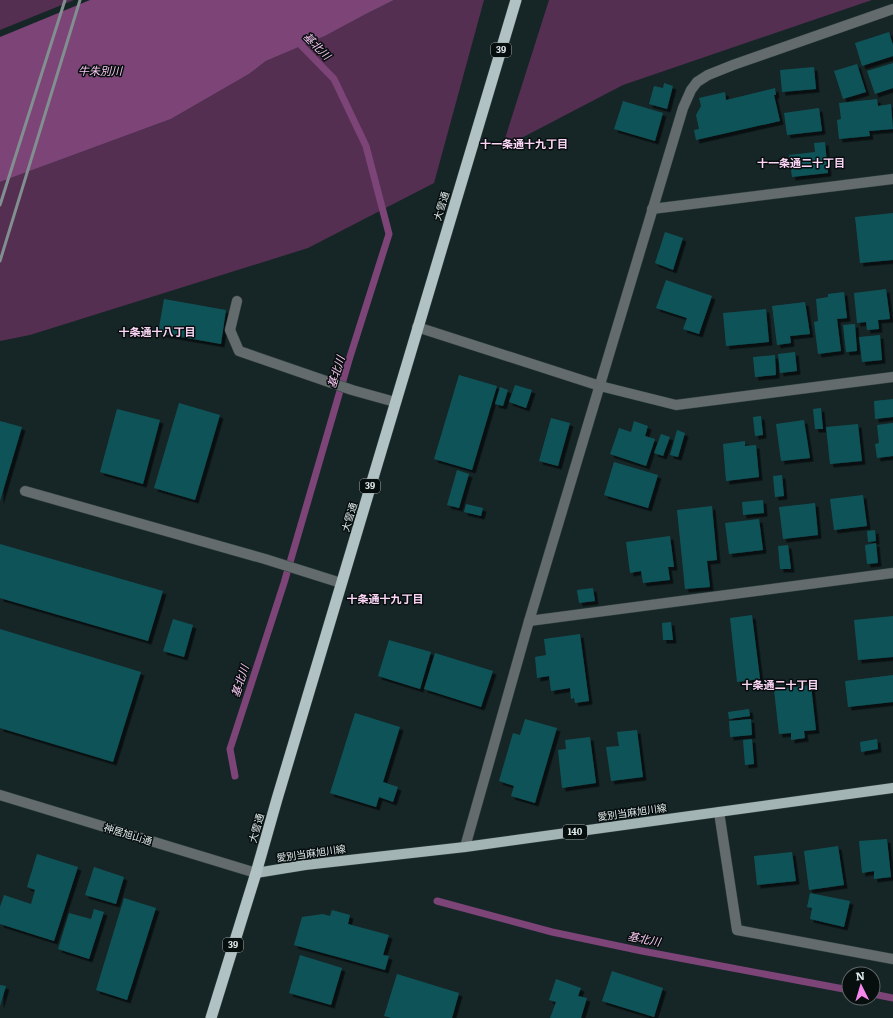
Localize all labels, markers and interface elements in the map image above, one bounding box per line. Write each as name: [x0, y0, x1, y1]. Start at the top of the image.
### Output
water label: 基北川: [300, 28, 336, 63]
road number: 39: [491, 43, 511, 57]
water label: 牛朱別川: [78, 62, 123, 78]
district label: 十一条通十九丁目: [480, 135, 568, 151]
district label: 十一条通二十丁目: [757, 154, 845, 170]
street label: 大雪通: [429, 189, 452, 222]
district label: 十条通十八丁目: [119, 323, 196, 339]
water label: 基北川: [323, 353, 348, 390]
road number: 39: [360, 479, 380, 493]
street label: 大雪通: [337, 500, 360, 533]
district label: 十条通十九丁目: [347, 590, 424, 606]
water label: 基北川: [226, 662, 252, 699]
district label: 十条通二十丁目: [742, 676, 819, 692]
street label: 愛別当麻旭川線: [596, 799, 668, 824]
street label: 大雪通: [244, 811, 267, 844]
street label: 神居旭山通: [102, 819, 154, 848]
road number: 140: [563, 825, 587, 839]
street label: 愛別当麻旭川線: [275, 840, 347, 865]
water label: 基北川: [626, 927, 663, 949]
road number: 39: [223, 938, 243, 952]
north arrow: [841, 966, 881, 1006]
text: N: [855, 967, 865, 983]

